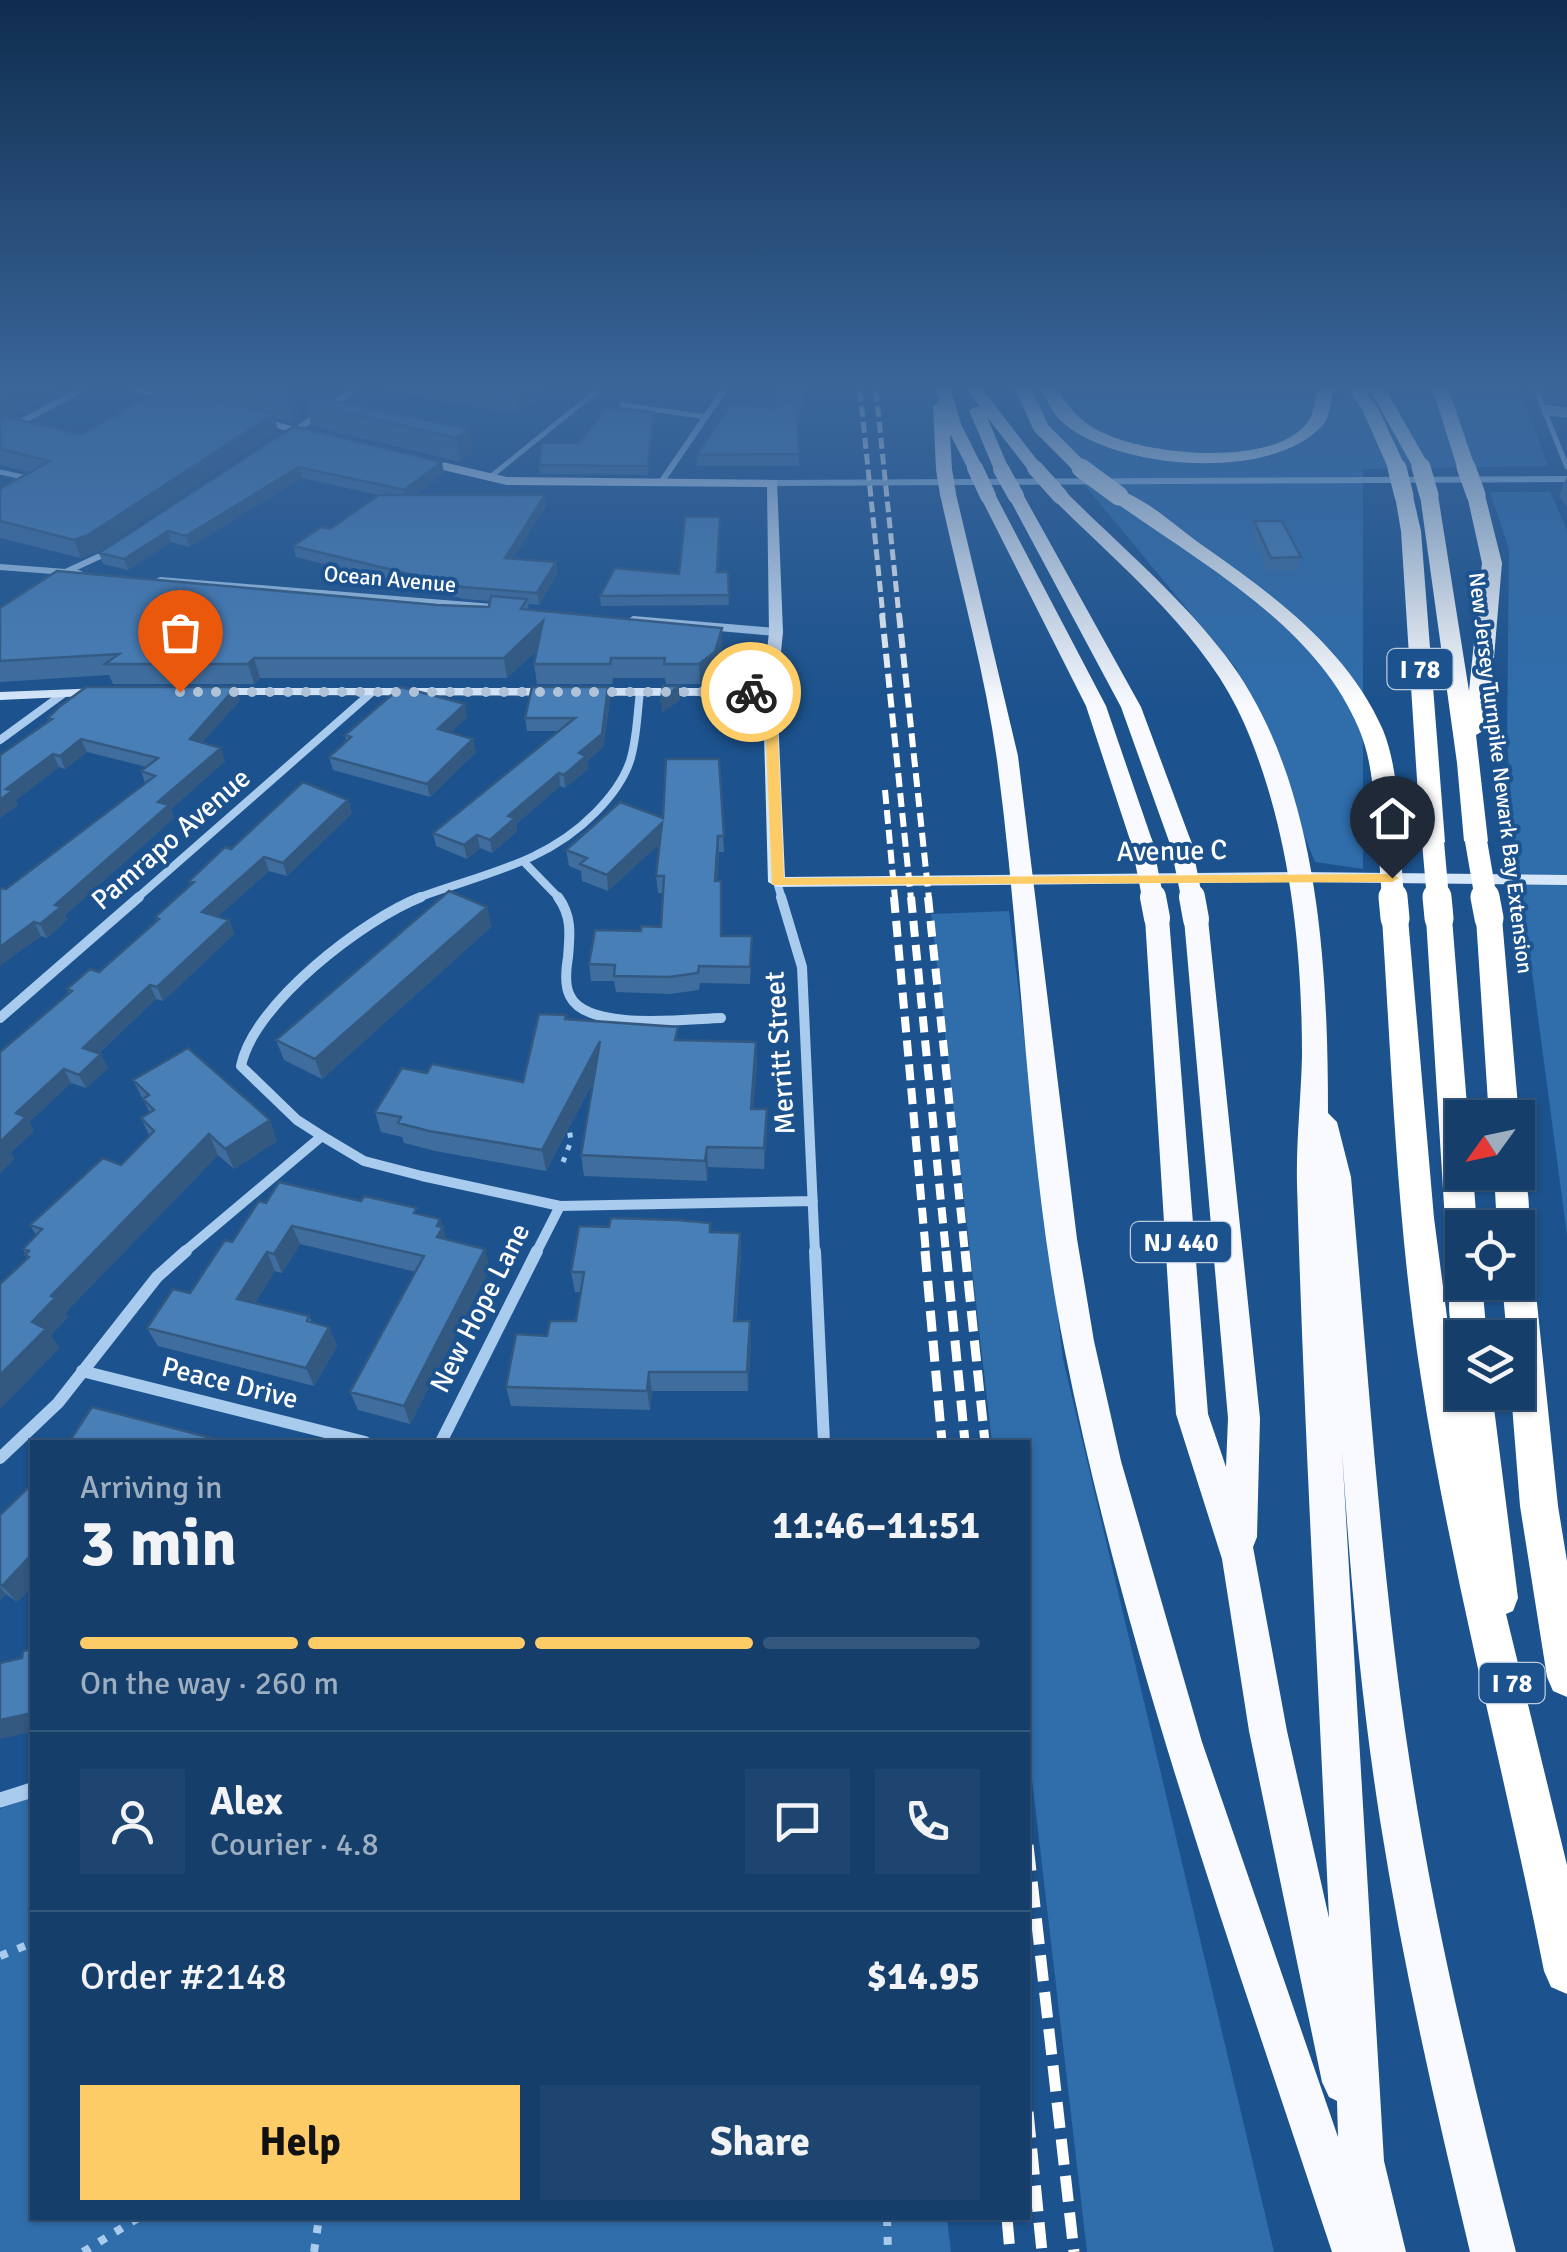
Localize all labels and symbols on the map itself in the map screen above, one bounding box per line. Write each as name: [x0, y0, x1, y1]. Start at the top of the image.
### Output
street label: Ocean Avenue: [323, 560, 457, 598]
street label: New Jersey Turnpike Newark Bay Extension: [1463, 571, 1539, 975]
pin: [138, 590, 223, 693]
courier: [701, 642, 801, 742]
road number: I 78: [1388, 649, 1452, 689]
street label: Pamrapo Avenue: [85, 761, 257, 917]
pin: [1350, 776, 1435, 879]
street label: Avenue C: [1116, 833, 1228, 869]
street label: Merritt Street: [757, 970, 803, 1136]
north arrow: [1445, 1100, 1535, 1190]
street label: New Hope Lane: [423, 1218, 537, 1398]
road number: NJ 440: [1131, 1222, 1231, 1262]
street label: Peace Drive: [158, 1350, 302, 1416]
road number: I 78: [1480, 1663, 1544, 1703]

